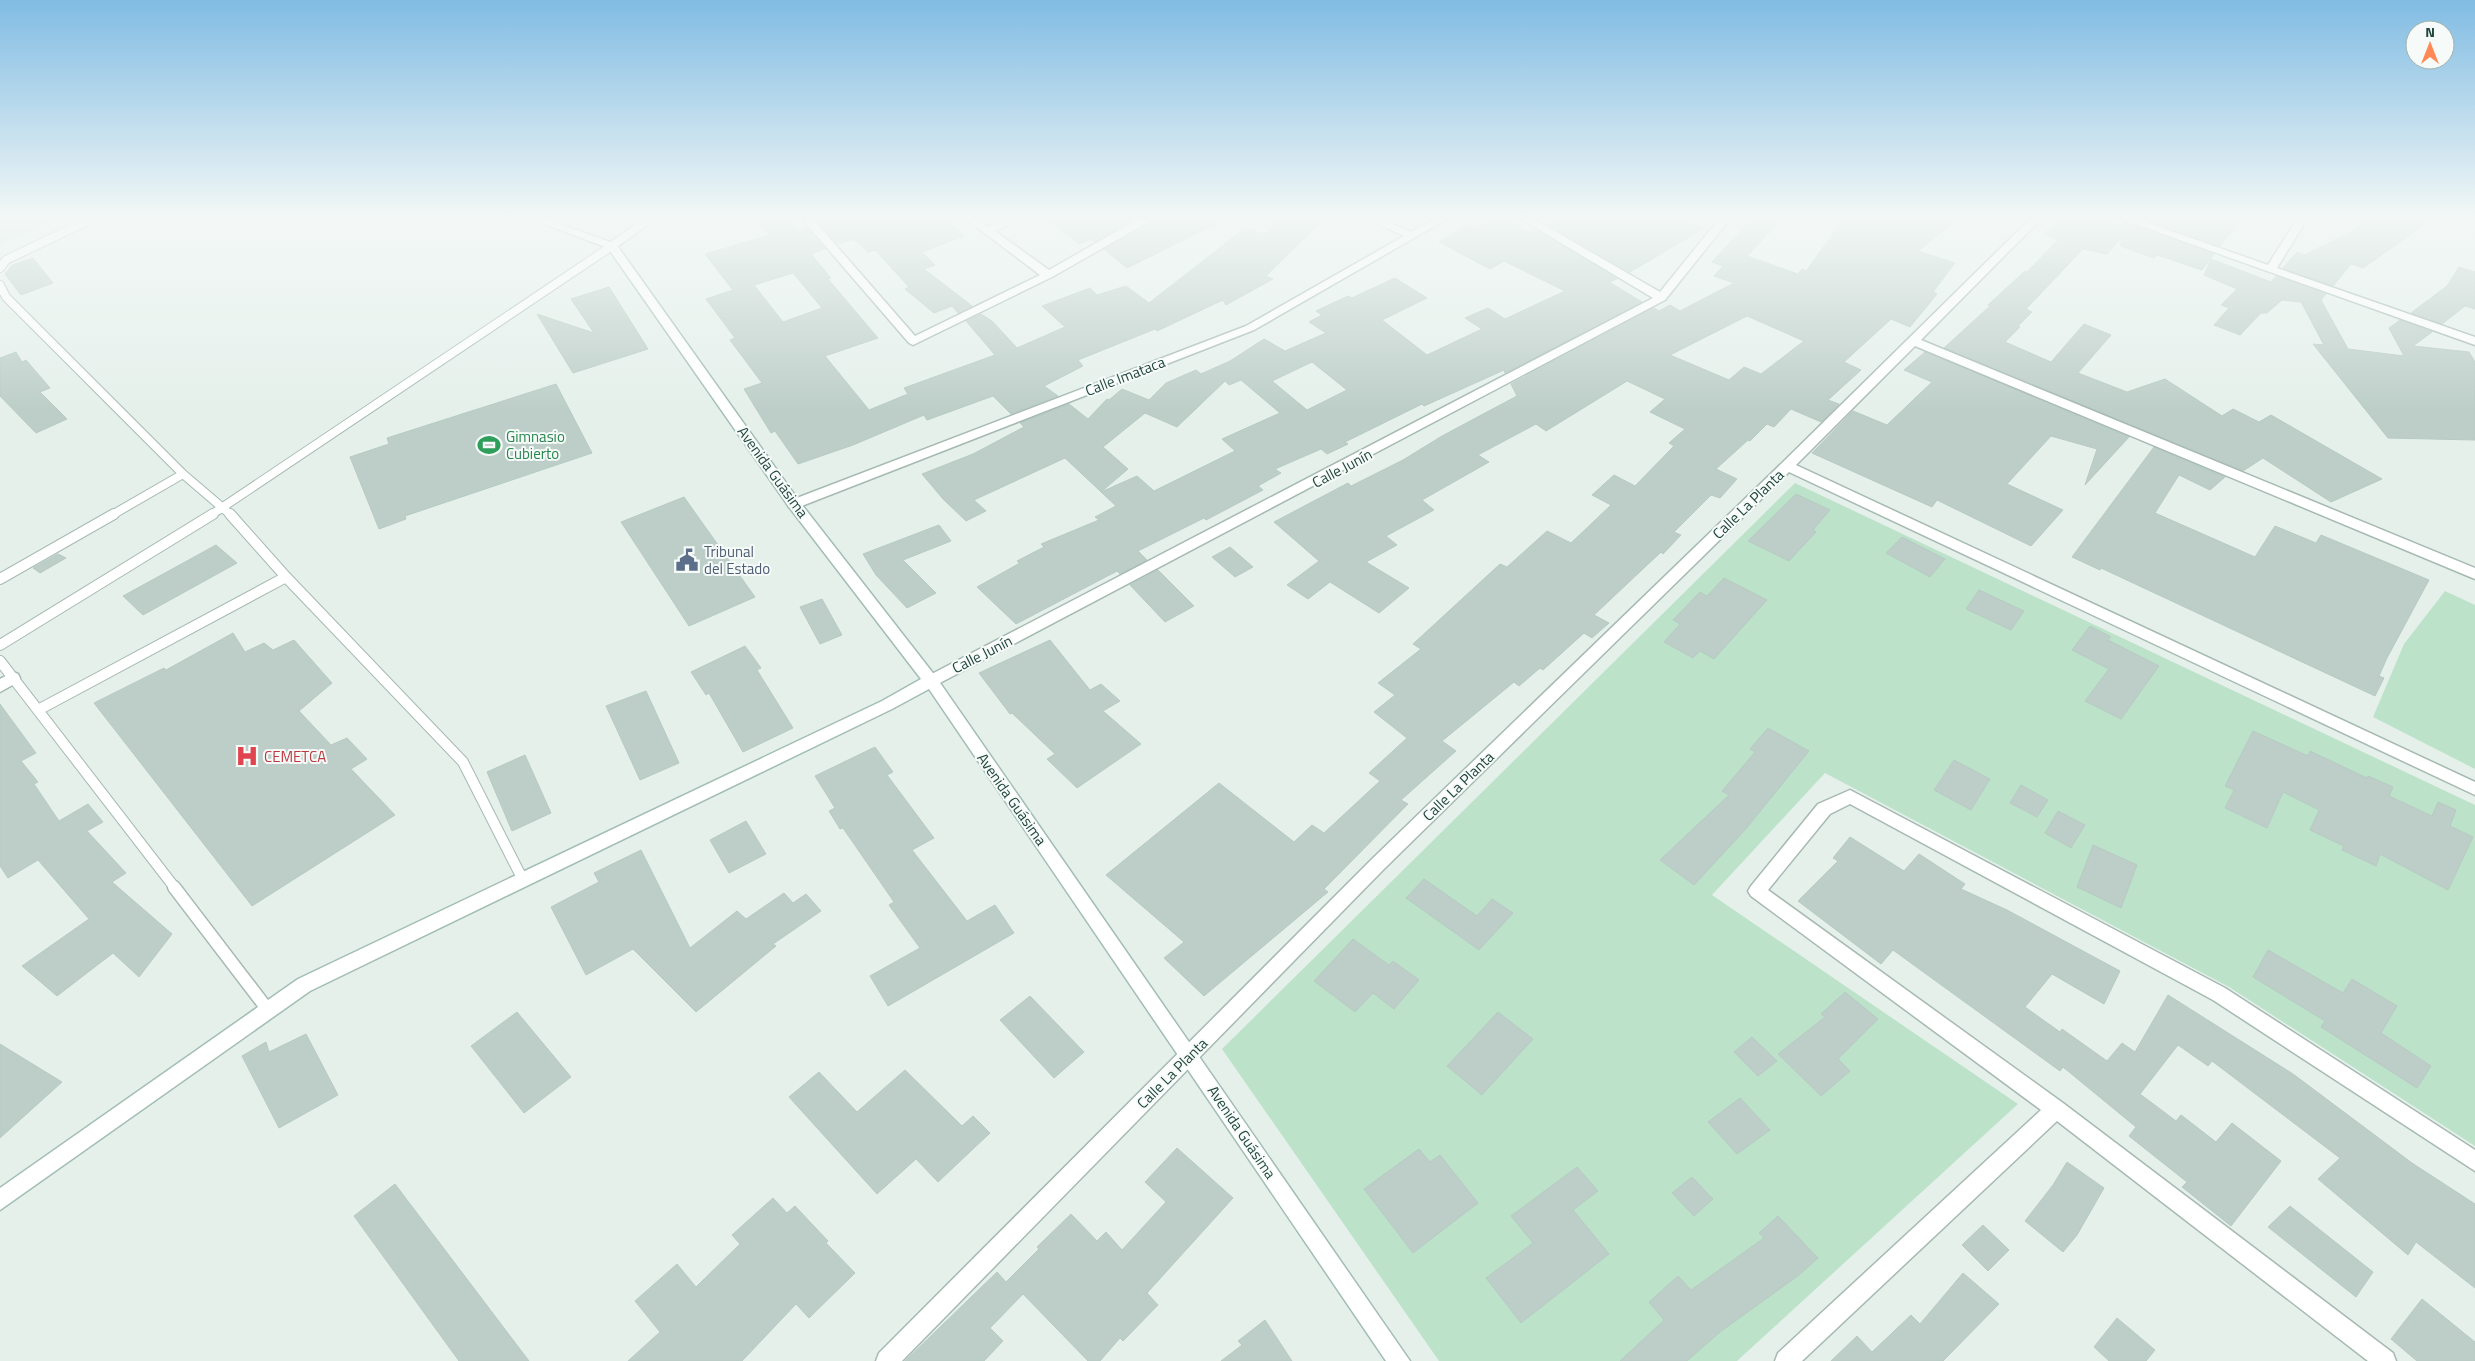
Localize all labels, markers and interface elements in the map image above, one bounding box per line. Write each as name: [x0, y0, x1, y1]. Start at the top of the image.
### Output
north arrow: [2405, 20, 2455, 70]
text: N: [2425, 21, 2435, 42]
street label: Calle Imataca: [1082, 350, 1169, 402]
street label: Avenida Guásima: [732, 421, 814, 523]
place label: Gimnasio Cubierto: [506, 425, 565, 465]
sports icon: Gimnasio Cubierto: [476, 432, 502, 458]
street label: Calle Junín: [1308, 443, 1376, 493]
street label: Calle La Planta: [1707, 463, 1789, 544]
place label: Tribunal del Estado: [704, 540, 770, 580]
public building icon: Tribunal del Estado: [674, 547, 700, 573]
street label: Calle Junín: [948, 629, 1016, 679]
hospital icon: CEMETCA: [234, 743, 260, 769]
place label: CEMETCA: [264, 745, 326, 768]
street label: Calle La Planta: [1417, 745, 1499, 826]
street label: Avenida Guásima: [971, 748, 1053, 850]
street label: Calle La Planta: [1131, 1032, 1213, 1114]
street label: Avenida Guásima: [1202, 1081, 1282, 1184]

